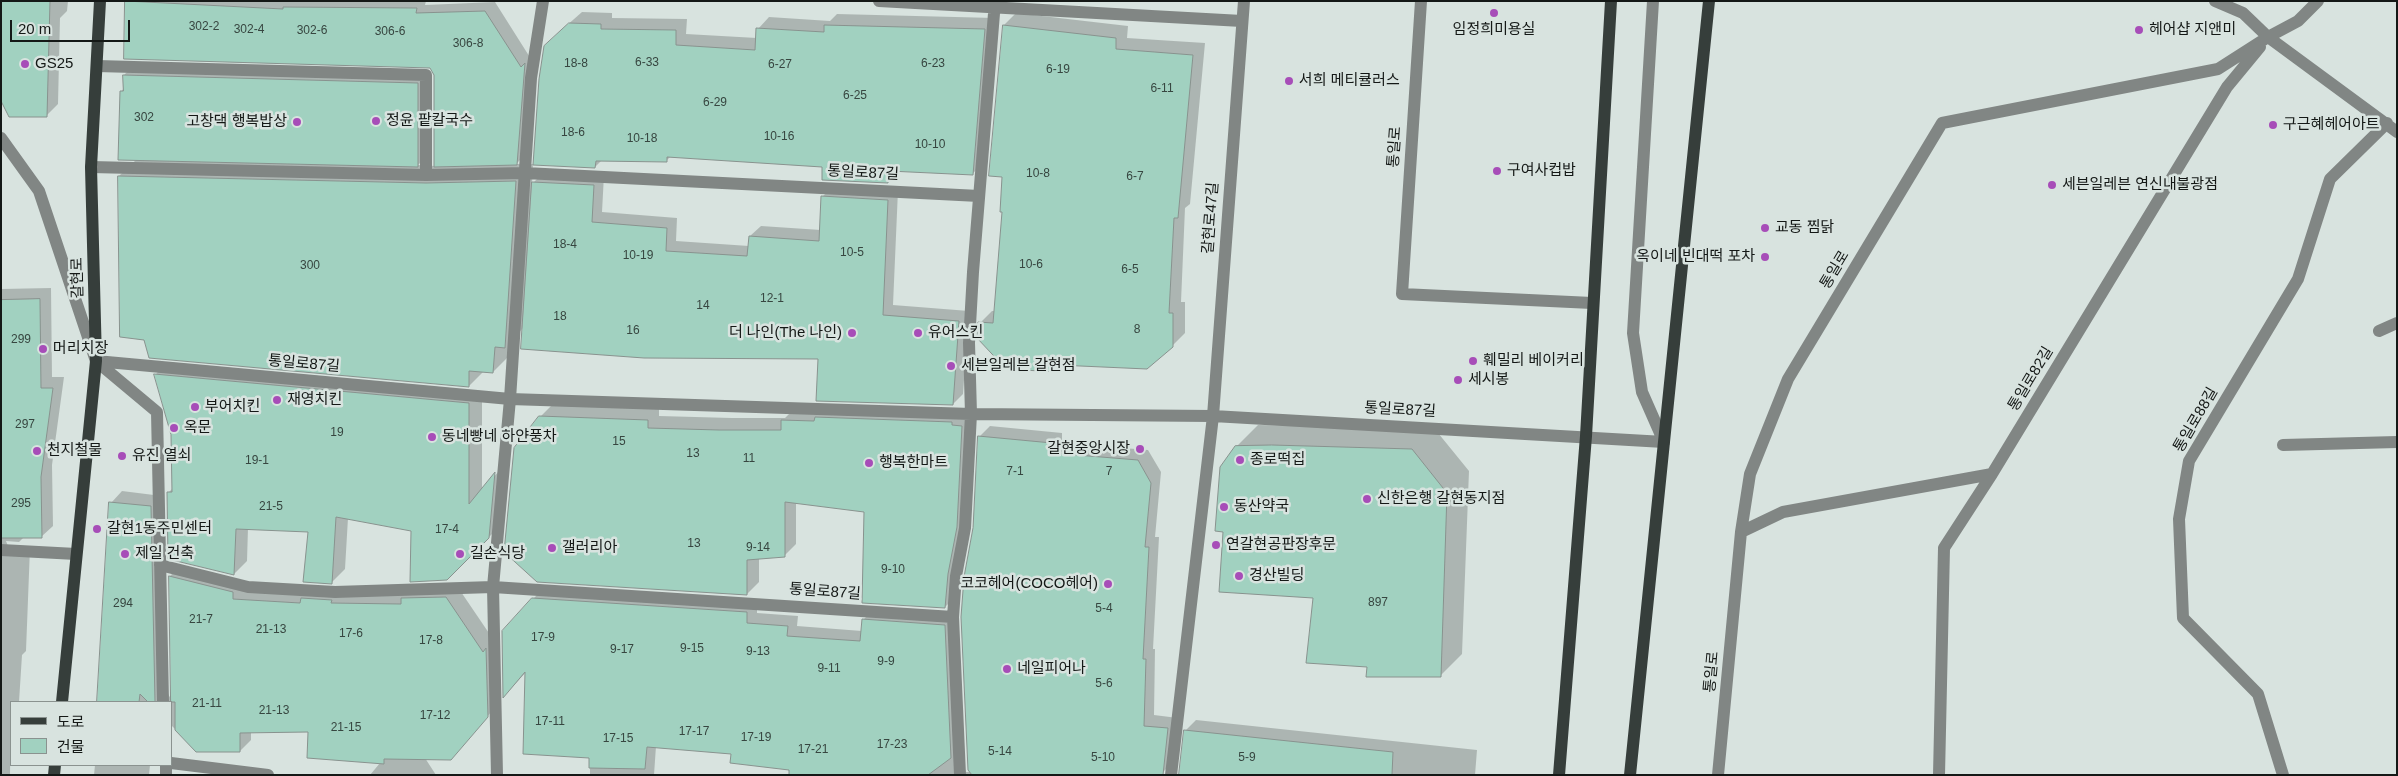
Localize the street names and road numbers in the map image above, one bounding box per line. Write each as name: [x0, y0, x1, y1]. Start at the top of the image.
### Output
street label: 통일로: [1385, 126, 1405, 168]
street label: 통일로87길: [827, 162, 899, 184]
street label: 갈현로47길: [1200, 182, 1222, 254]
street label: 통일로: [1817, 248, 1853, 292]
street label: 갈현로: [69, 257, 87, 299]
street label: 통일로82길: [2005, 344, 2057, 414]
street label: 통일로87길: [267, 352, 341, 376]
street label: 통일로88길: [2170, 384, 2222, 456]
street label: 통일로87길: [1364, 399, 1436, 421]
street label: 통일로87길: [789, 581, 861, 603]
street label: 통일로: [1701, 651, 1723, 693]

